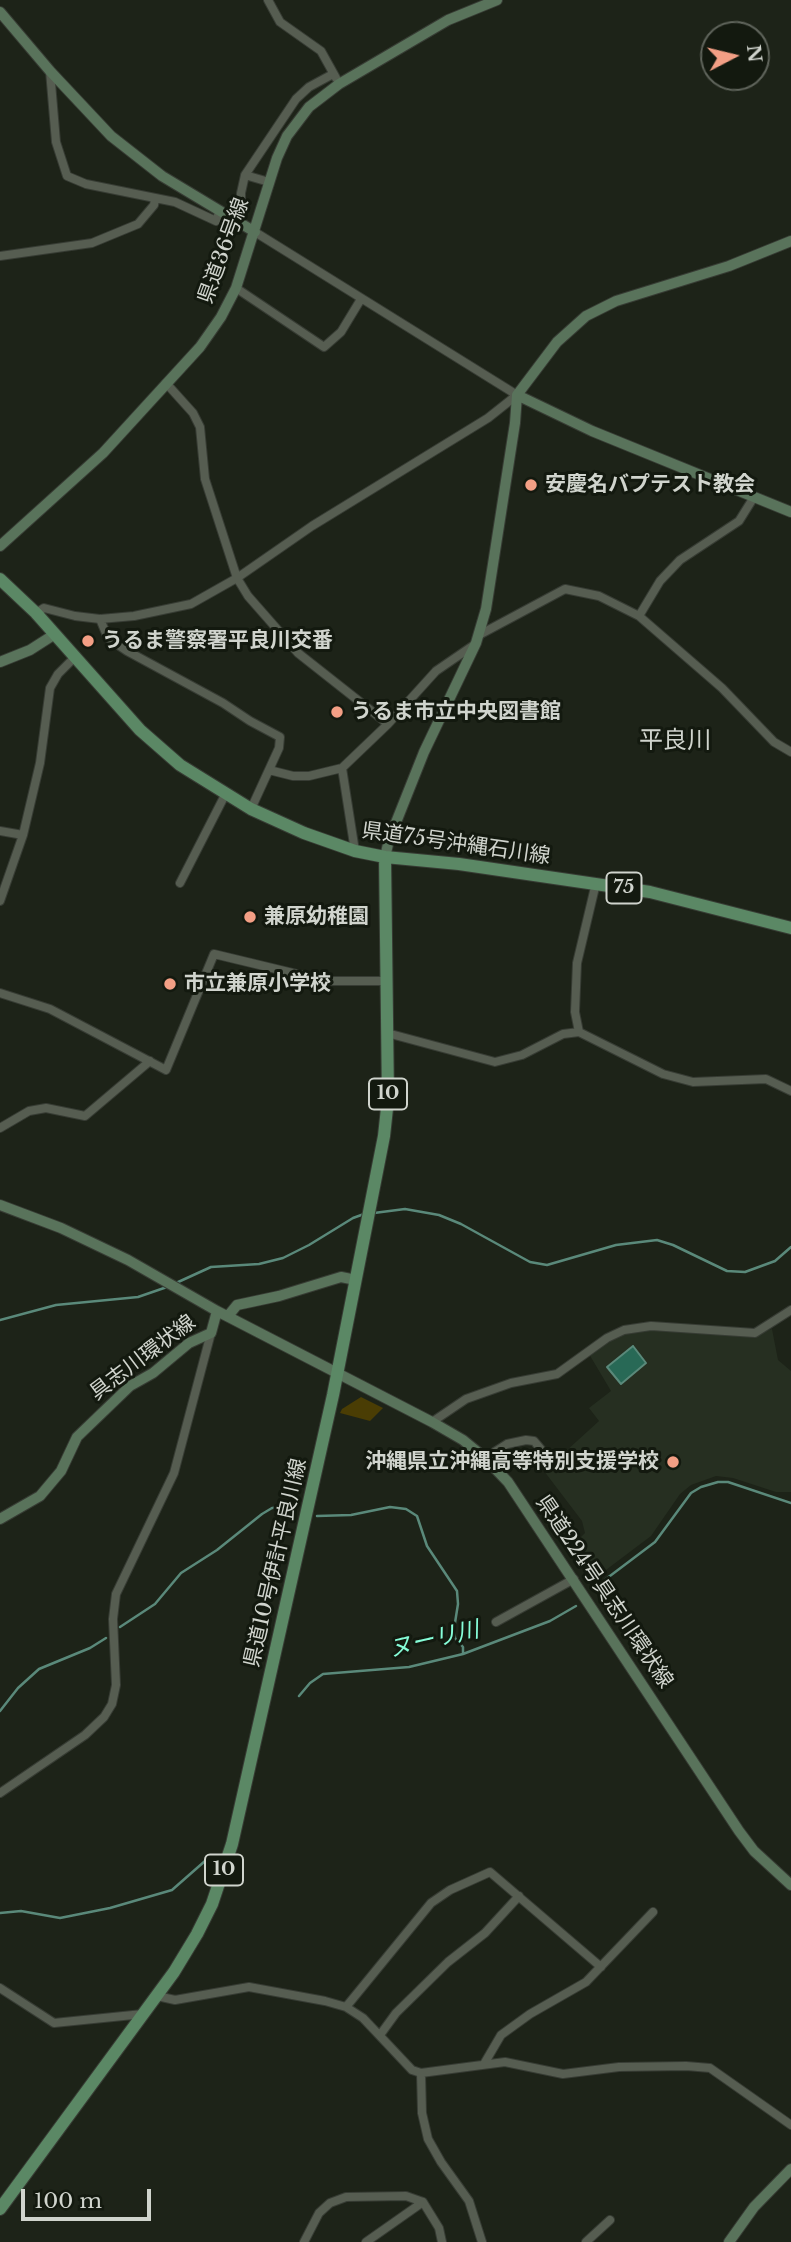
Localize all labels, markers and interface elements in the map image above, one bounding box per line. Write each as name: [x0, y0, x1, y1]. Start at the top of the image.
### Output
north arrow: [700, 21, 770, 91]
text: N: [742, 43, 767, 64]
street label: 県道36号線: [193, 195, 255, 307]
place label: 安慶名バプテスト教会: [545, 472, 755, 498]
marker: 安慶名バプテスト教会: [523, 477, 539, 493]
place label: うるま警察署平良川交番: [102, 628, 333, 654]
marker: うるま警察署平良川交番: [80, 633, 96, 649]
place label: うるま市立中央図書館: [351, 699, 561, 725]
marker: うるま市立中央図書館: [329, 704, 345, 720]
district label: 平良川: [639, 727, 711, 755]
street label: 県道75号沖縄石川線: [360, 818, 552, 870]
road number: 75: [606, 873, 642, 904]
place label: 兼原幼稚園: [264, 904, 369, 930]
marker: 兼原幼稚園: [242, 909, 258, 925]
place label: 市立兼原小学校: [184, 971, 331, 997]
marker: 市立兼原小学校: [162, 976, 178, 992]
road number: 10: [369, 1078, 407, 1110]
street label: 具志川環状線: [85, 1310, 201, 1406]
place label: 沖縄県立沖縄高等特別支援学校: [365, 1449, 659, 1475]
marker: 沖縄県立沖縄高等特別支援学校: [665, 1454, 681, 1470]
street label: 県道10号伊計平良川線: [240, 1456, 312, 1670]
street label: 県道224号具志川環状線: [530, 1491, 678, 1693]
water label: ヌーリ川: [386, 1616, 482, 1664]
road number: 10: [205, 1854, 243, 1886]
scale bar: [24, 2176, 154, 2220]
text: 100 m: [34, 2188, 102, 2214]

